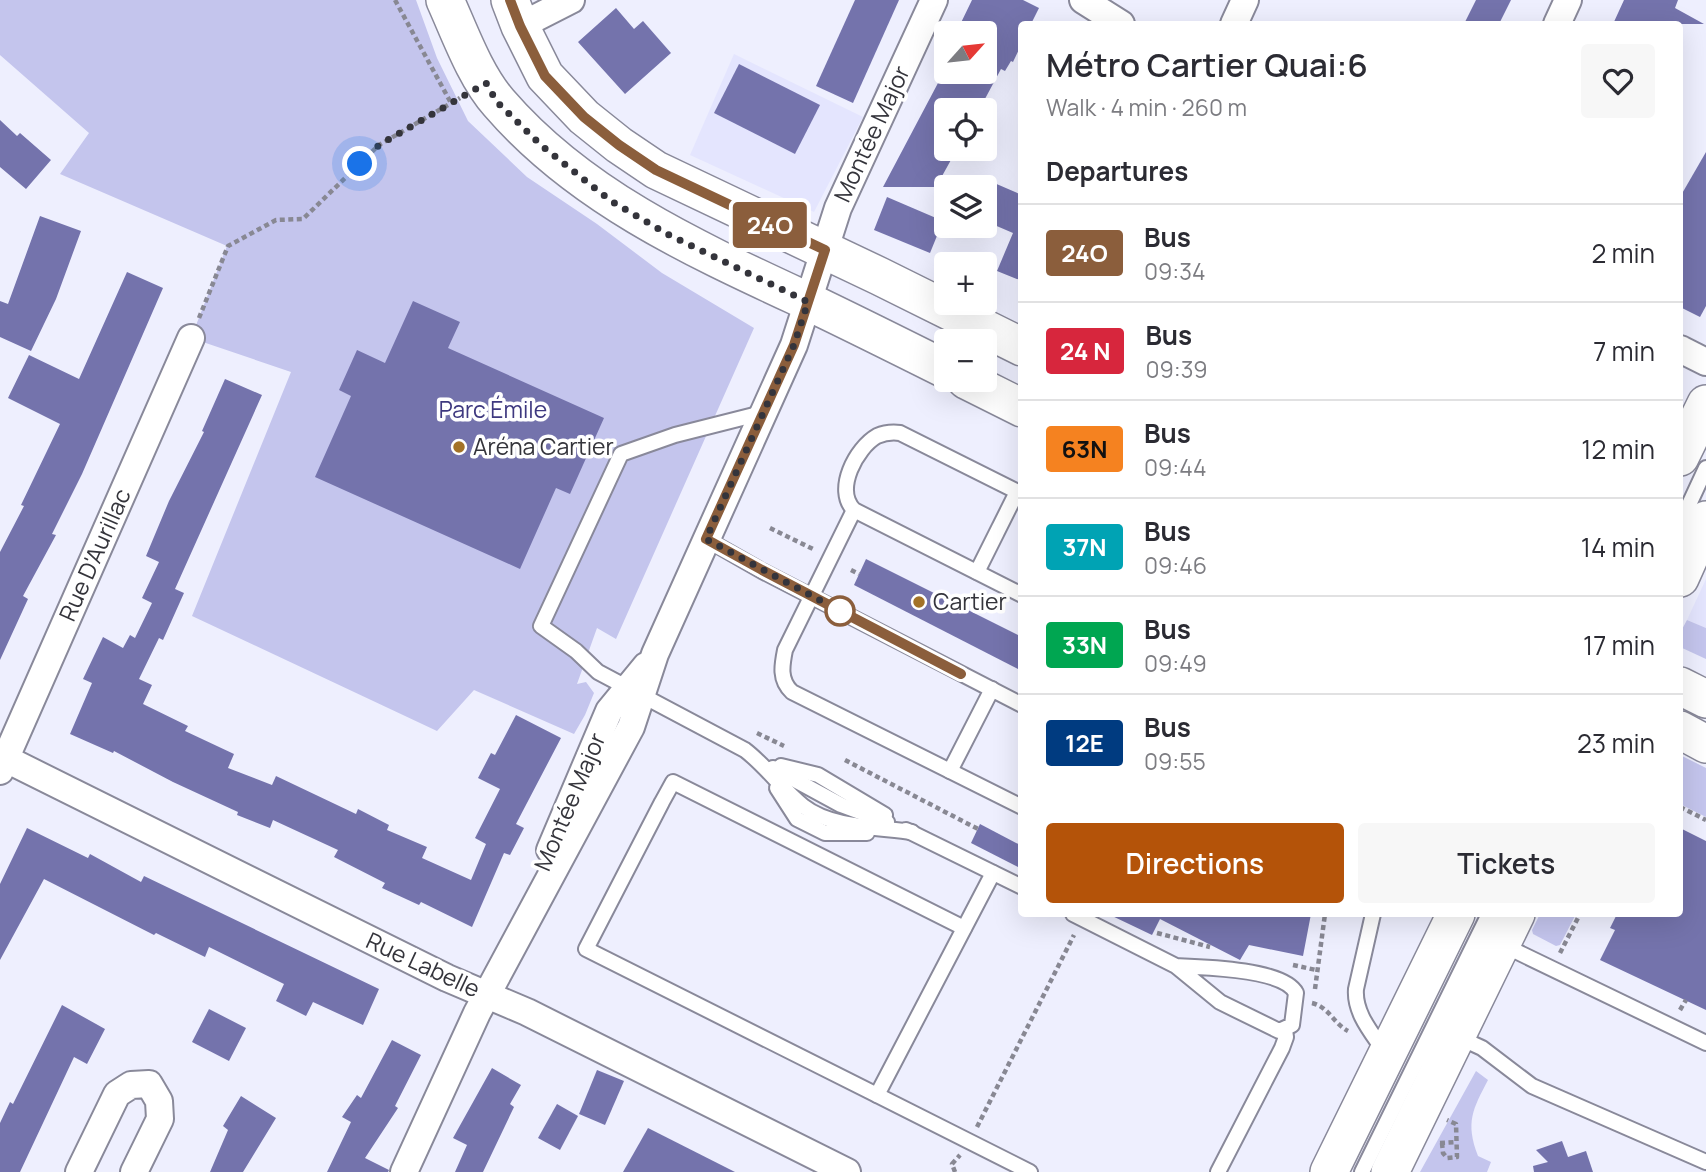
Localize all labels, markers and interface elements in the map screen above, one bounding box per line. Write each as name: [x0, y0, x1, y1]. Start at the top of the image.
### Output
north arrow: [934, 21, 998, 84]
map controls: [934, 21, 997, 392]
text: Métro Cartier Quai:6: [1046, 42, 1368, 87]
button: heart: [1581, 44, 1655, 118]
street label: Montée Major: [826, 60, 917, 207]
text: Walk · 4 min · 260 m: [1046, 91, 1247, 123]
button: locate: [934, 98, 997, 161]
your location: [342, 146, 377, 181]
text: Departures: [1046, 153, 1188, 189]
button: layers: [934, 175, 997, 238]
line badge: 24O: [730, 202, 810, 248]
text: 24O: [747, 208, 793, 241]
text: Bus: [1144, 219, 1191, 255]
text: 2 min: [1591, 235, 1655, 271]
text: 24O: [1061, 236, 1108, 269]
button: +: [934, 252, 997, 315]
text: 09:34: [1144, 255, 1205, 287]
text: Bus: [1145, 317, 1192, 353]
button: −: [934, 329, 997, 392]
text: 7 min: [1593, 333, 1655, 369]
text: 24 N: [1060, 334, 1110, 367]
text: 09:39: [1145, 353, 1208, 385]
park label: Parc Émile: [439, 393, 547, 425]
text: Bus: [1144, 415, 1191, 451]
place label: Aréna Cartier: [473, 430, 614, 462]
text: 12 min: [1581, 431, 1655, 467]
text: 63N: [1061, 432, 1108, 465]
marker: Aréna Cartier: [451, 439, 467, 455]
text: 09:44: [1144, 451, 1207, 483]
street label: Rue D'Aurillac: [51, 483, 138, 626]
text: Bus: [1144, 513, 1191, 549]
text: 14 min: [1581, 529, 1655, 565]
text: 37N: [1063, 530, 1107, 563]
text: 09:46: [1144, 549, 1207, 581]
place label: Cartier: [933, 585, 1007, 617]
marker: Cartier: [911, 594, 927, 610]
unlabelled marker: [825, 596, 855, 626]
text: Bus: [1144, 611, 1191, 647]
text: 17 min: [1583, 627, 1655, 663]
text: 33N: [1062, 628, 1107, 661]
text: 09:49: [1144, 647, 1207, 679]
text: Bus: [1144, 709, 1191, 745]
text: 23 min: [1577, 725, 1655, 761]
text: 12E: [1065, 726, 1104, 759]
street label: Montée Major: [526, 728, 613, 876]
text: 09:55: [1144, 745, 1206, 777]
button: Directions: [1046, 823, 1344, 903]
button: Tickets: [1358, 823, 1655, 903]
street label: Rue Labelle: [361, 924, 485, 1004]

